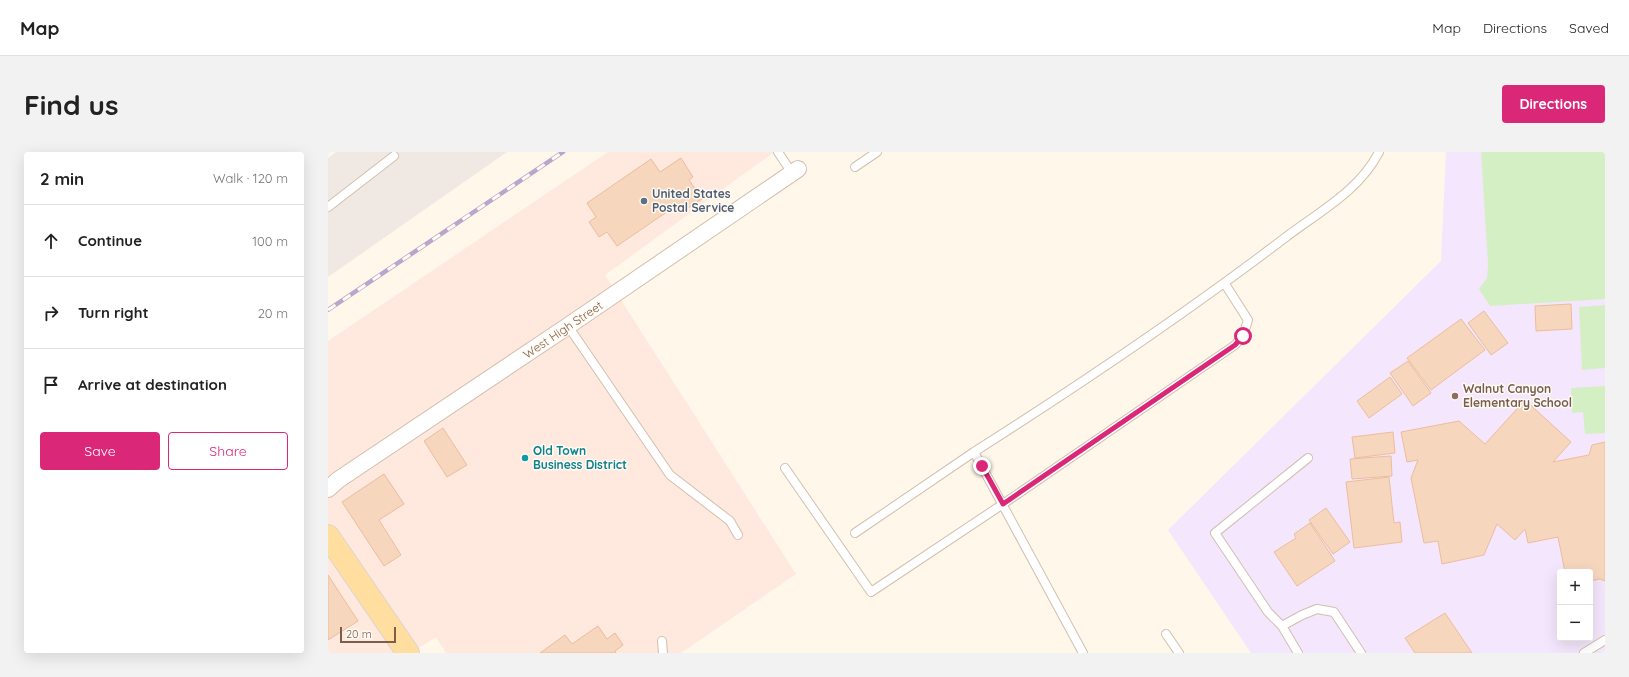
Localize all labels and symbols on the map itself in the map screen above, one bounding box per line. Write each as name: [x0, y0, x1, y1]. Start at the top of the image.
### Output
place label: United States Postal Service: [652, 186, 734, 215]
marker: United States Postal Service: [639, 196, 649, 206]
street label: West High Street: [520, 297, 605, 362]
route start: [1234, 327, 1252, 345]
place label: Walnut Canyon Elementary School: [1463, 381, 1572, 410]
marker: Walnut Canyon Elementary School: [1450, 391, 1460, 401]
place label: Old Town Business District: [533, 443, 627, 472]
marker: Old Town Business District: [520, 453, 530, 463]
route end: [973, 457, 991, 475]
scale bar: [340, 625, 396, 644]

